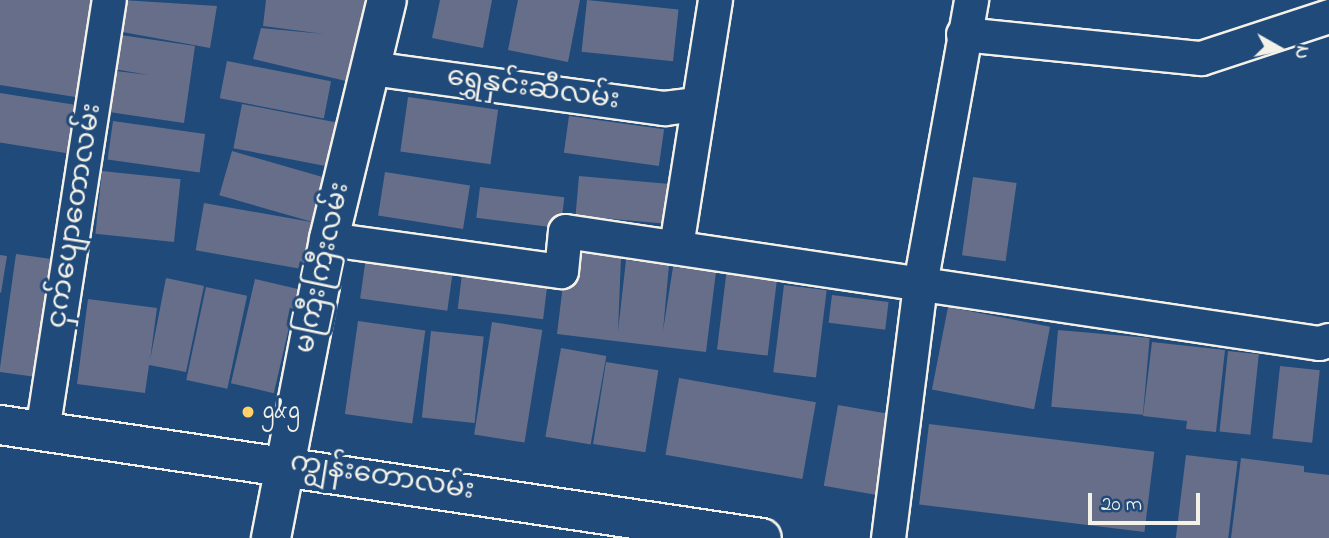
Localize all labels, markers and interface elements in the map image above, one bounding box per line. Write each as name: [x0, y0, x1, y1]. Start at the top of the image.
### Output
north arrow: [1245, 14, 1315, 84]
text: N: [1287, 44, 1316, 61]
street label: ရွှေနှင်းဆီလမ်း: [445, 61, 621, 119]
street label: ငှက်ပျောတောလမ်း: [42, 101, 110, 331]
street label: မကြီးကြီးလမ်း: [289, 179, 359, 357]
place label: g&g: [262, 395, 300, 429]
marker: g&g: [240, 404, 256, 420]
street label: ကျွန်းတောလမ်း: [288, 447, 476, 509]
scale bar: [1091, 478, 1203, 522]
text: 20 m: [1101, 490, 1142, 520]

